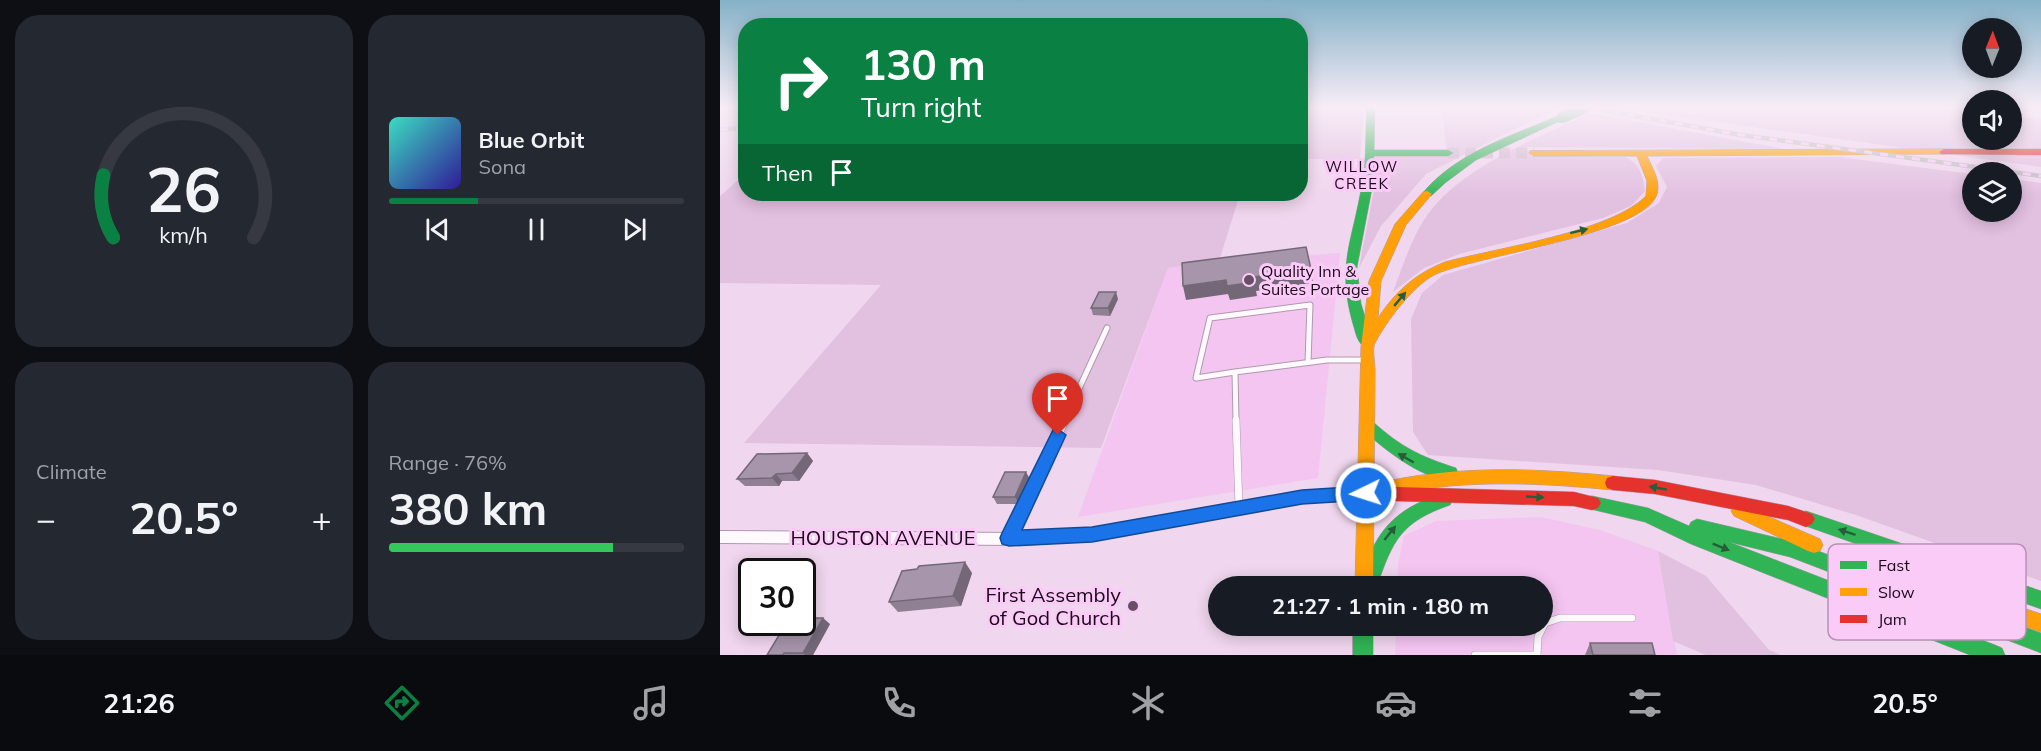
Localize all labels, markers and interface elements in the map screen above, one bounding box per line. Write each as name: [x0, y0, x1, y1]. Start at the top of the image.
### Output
north arrow: [1962, 18, 2022, 78]
map controls: [1962, 18, 2022, 222]
text: 130 m: [861, 38, 986, 91]
icon: right: [762, 42, 840, 120]
text: Turn right: [861, 90, 981, 124]
button: sound: [1962, 90, 2022, 150]
text: Blue Orbit: [479, 126, 584, 154]
text: 26: [146, 149, 221, 228]
text: Sona: [479, 154, 526, 179]
icon: arrive: [825, 156, 858, 189]
district label: WILLOW CREEK: [1325, 157, 1399, 193]
text: Then: [762, 159, 813, 187]
button: layers: [1962, 162, 2022, 222]
icon: previous: [421, 213, 454, 246]
icon: pause: [520, 213, 553, 246]
icon: next: [618, 213, 651, 246]
text: km/h: [159, 222, 208, 249]
one-way arrow: [1570, 226, 1588, 236]
place label: Quality Inn & Suites Portage: [1261, 261, 1369, 299]
marker: Quality Inn & Suites Portage: [1242, 273, 1256, 287]
one-way arrow: [1393, 291, 1406, 307]
pin: [1032, 373, 1083, 435]
icon: arrive: [1041, 382, 1074, 415]
text: Range · 76%: [389, 450, 507, 475]
one-way arrow: [1397, 453, 1414, 463]
text: Climate: [36, 459, 107, 484]
position arrow: [1334, 461, 1398, 525]
text: 380 km: [389, 480, 547, 536]
one-way arrow: [1648, 483, 1667, 492]
text: 20.5°: [129, 489, 238, 545]
one-way arrow: [1525, 493, 1544, 502]
text: −: [36, 498, 56, 539]
text: +: [312, 498, 332, 539]
street label: HOUSTON AVENUE: [791, 525, 975, 550]
one-way arrow: [1383, 526, 1396, 541]
one-way arrow: [1838, 527, 1856, 536]
one-way arrow: [1713, 542, 1731, 552]
legend: [1828, 544, 2026, 640]
text: Fast: [1878, 555, 1910, 575]
speed limit sign: 30: [738, 558, 816, 636]
place label: First Assembly of God Church: [986, 582, 1121, 630]
text: Slow: [1878, 582, 1915, 602]
text: 21:27 · 1 min · 180 m: [1272, 592, 1489, 620]
marker: First Assembly of God Church: [1126, 599, 1140, 613]
text: Jam: [1878, 609, 1907, 629]
icon: directions: [381, 682, 423, 724]
icon: music: [630, 682, 672, 724]
icon: phone: [878, 682, 920, 724]
icon: climate: [1127, 682, 1169, 724]
icon: car: [1375, 682, 1417, 724]
icon: filters: [1624, 682, 1666, 724]
text: 21:26: [103, 686, 175, 720]
text: 20.5°: [1872, 686, 1938, 720]

